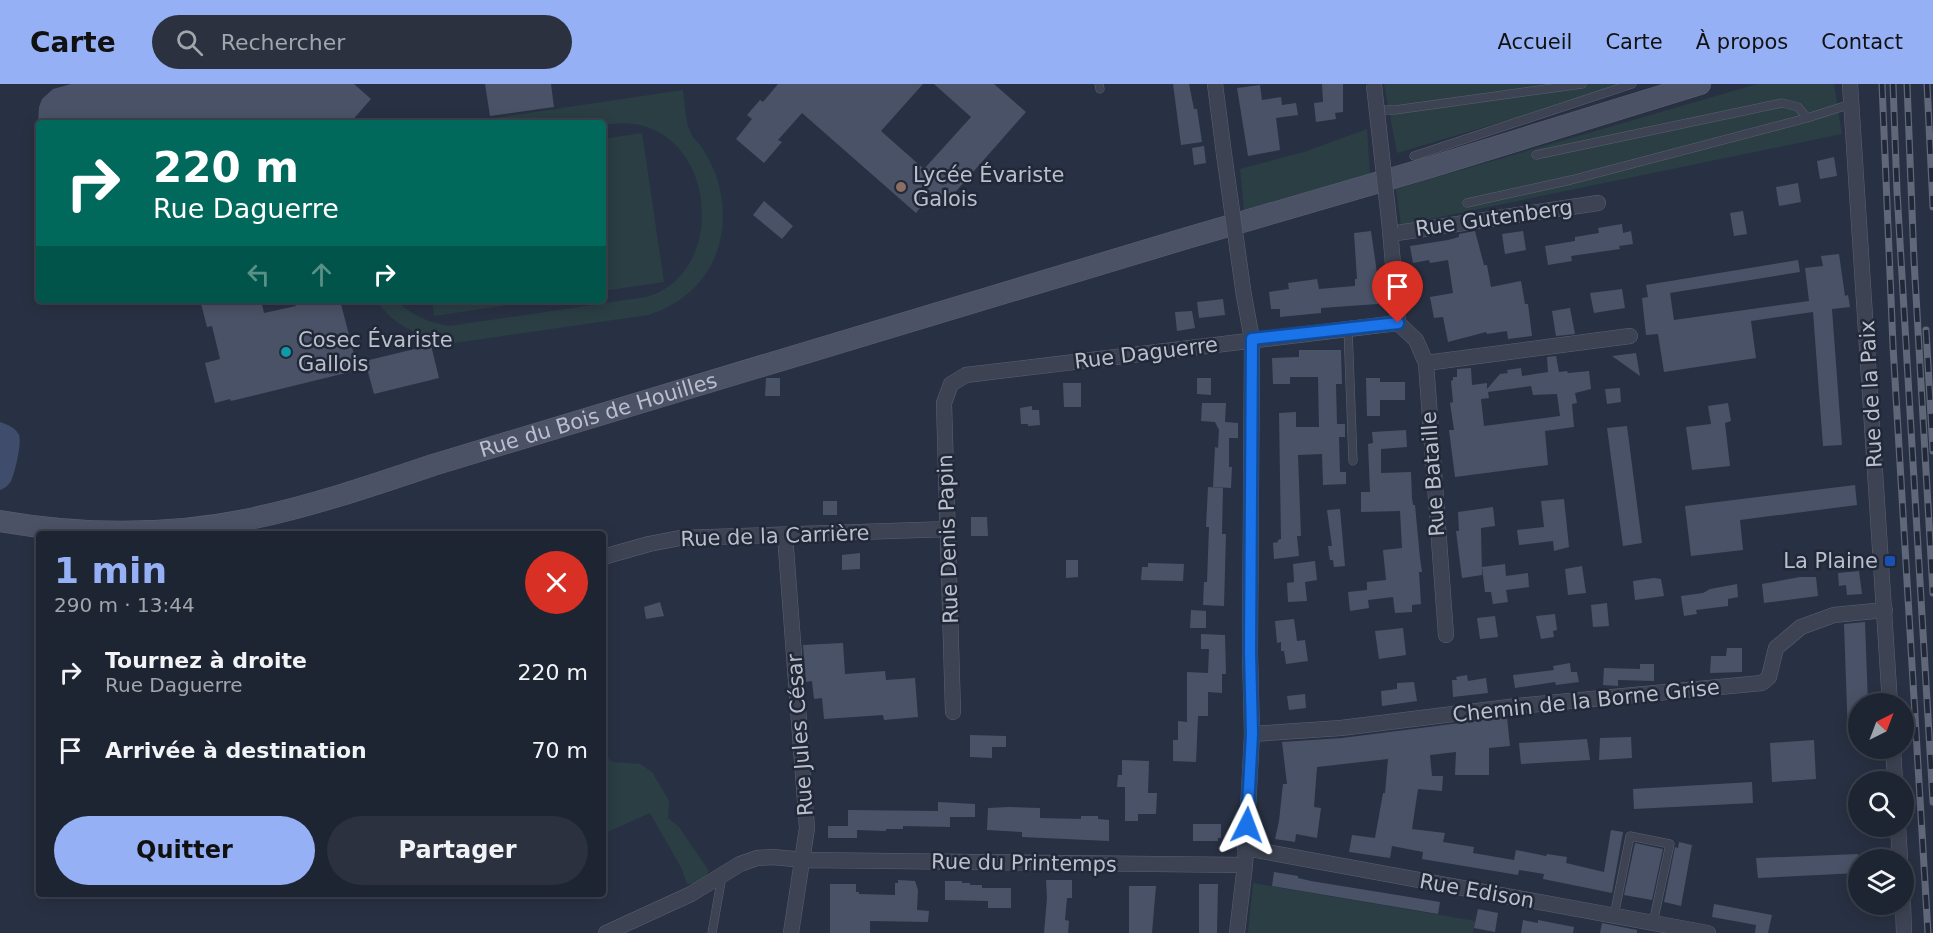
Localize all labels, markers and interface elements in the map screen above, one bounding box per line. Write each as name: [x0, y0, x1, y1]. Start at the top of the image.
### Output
search box: [152, 15, 572, 69]
text: Carte: [30, 26, 116, 59]
icon: search: [173, 26, 206, 59]
text: Rechercher: [221, 30, 345, 55]
text: Accueil: [1497, 30, 1572, 54]
text: Carte: [1605, 30, 1663, 54]
text: À propos: [1696, 30, 1788, 54]
text: Contact: [1821, 30, 1903, 54]
text: 220 m: [153, 143, 299, 192]
icon: right: [54, 144, 132, 222]
place label: Lycée Évariste Galois: [913, 162, 1064, 211]
marker: Lycée Évariste Galois: [894, 180, 908, 194]
text: Rue Daguerre: [153, 193, 339, 224]
street label: Rue Gutenberg: [1414, 195, 1574, 241]
icon: left: [242, 258, 275, 291]
icon: ahead: [305, 258, 338, 291]
icon: right: [368, 258, 401, 291]
pin: [1372, 261, 1423, 323]
icon: arrive: [1381, 270, 1414, 303]
street label: Rue de la Paix: [1855, 320, 1887, 468]
place label: Cosec Évariste Gallois: [298, 327, 453, 376]
street label: Rue Daguerre: [1073, 332, 1219, 374]
marker: Cosec Évariste Gallois: [279, 345, 293, 359]
street label: Rue du Bois de Houilles: [477, 368, 720, 462]
street label: Rue Bataille: [1417, 411, 1449, 537]
street label: Rue Denis Papin: [933, 454, 963, 624]
street label: Rue de la Carrière: [680, 521, 870, 551]
place label: La Plaine: [1783, 549, 1878, 573]
text: 1 min: [54, 550, 167, 591]
button: close: [525, 551, 588, 614]
marker: La Plaine: [1883, 554, 1897, 568]
text: 290 m · 13:44: [54, 593, 195, 617]
text: Tournez à droite: [105, 648, 307, 673]
street label: Rue Jules César: [782, 653, 818, 817]
icon: right: [54, 656, 87, 689]
text: 220 m: [518, 660, 588, 685]
text: Rue Daguerre: [105, 673, 243, 697]
street label: Chemin de la Borne Grise: [1451, 675, 1721, 727]
north arrow: [1848, 693, 1914, 759]
map controls: [1848, 693, 1914, 915]
icon: arrive: [54, 734, 87, 767]
text: Arrivée à destination: [105, 738, 367, 763]
text: 70 m: [532, 738, 588, 763]
button: search: [1848, 771, 1914, 837]
position arrow: [1215, 793, 1279, 857]
button: Quitter: [54, 816, 315, 885]
button: Partager: [327, 816, 588, 885]
street label: Rue du Printemps: [931, 849, 1117, 877]
button: layers: [1848, 849, 1914, 915]
street label: Rue Edison: [1418, 869, 1536, 913]

